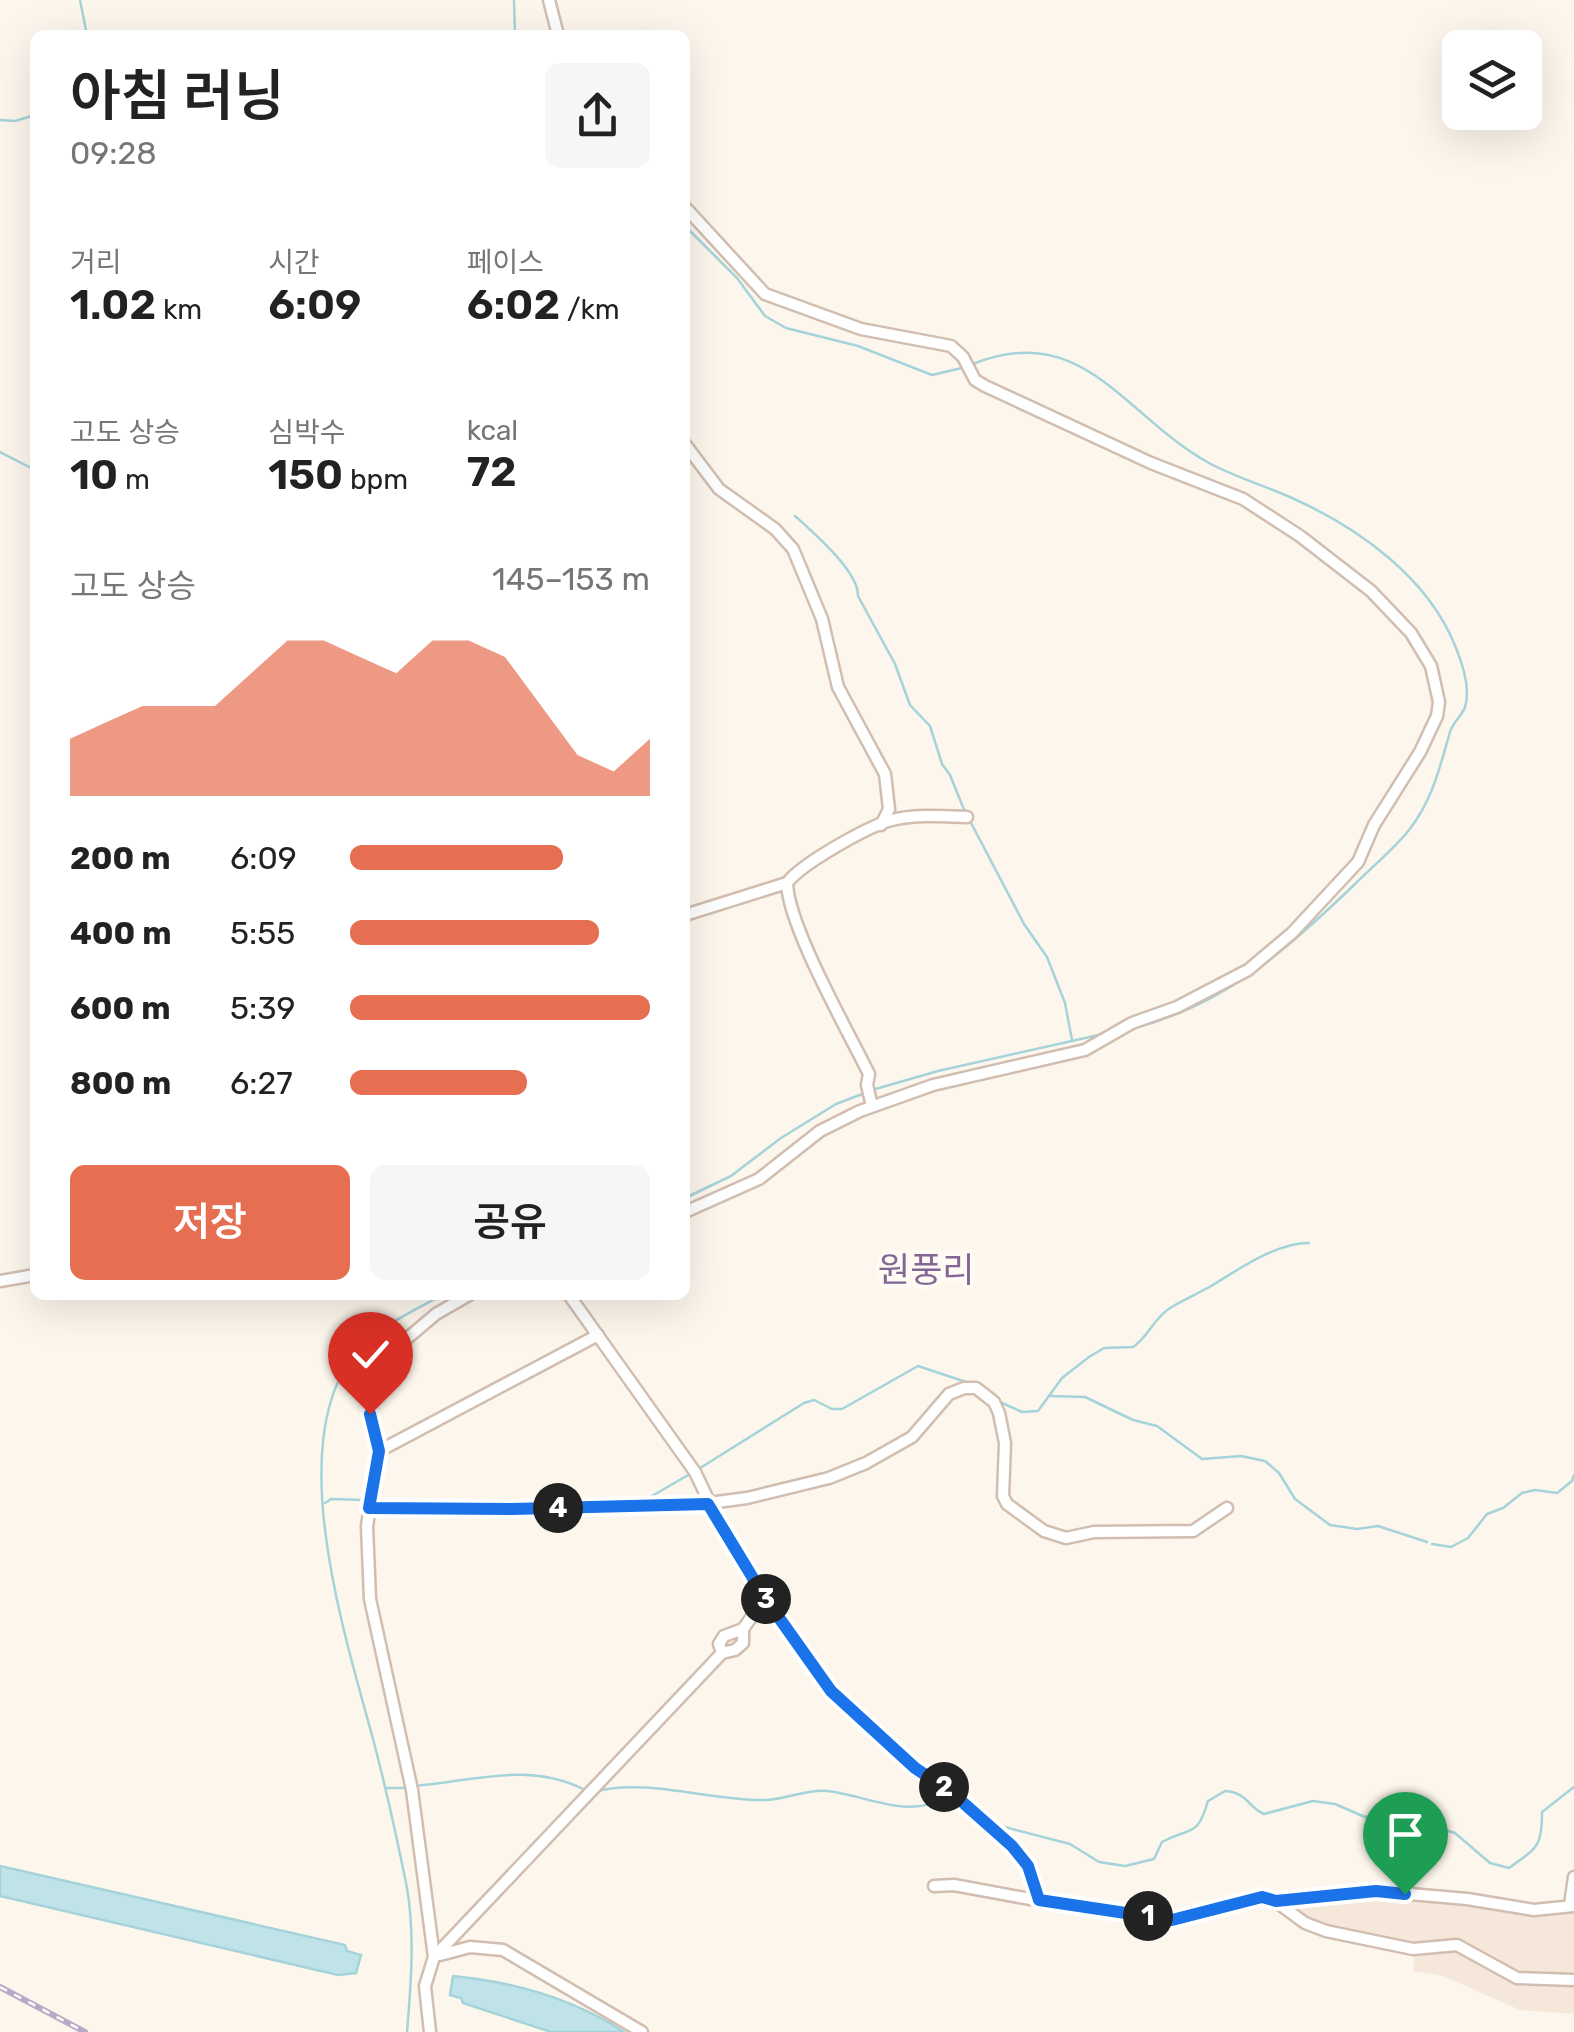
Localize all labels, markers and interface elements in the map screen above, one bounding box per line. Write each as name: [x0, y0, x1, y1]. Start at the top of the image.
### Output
map controls: [1442, 30, 1542, 130]
button: layers: [1442, 30, 1542, 130]
button: share: [545, 63, 650, 168]
text: 아침 러닝: [70, 64, 285, 129]
text: 09:28: [70, 134, 157, 172]
text: 거리: [70, 246, 122, 279]
text: 시간: [268, 246, 320, 279]
text: 페이스: [467, 246, 544, 279]
text: 1.02: [70, 280, 156, 330]
text: 6:09: [268, 280, 361, 330]
text: 6:02: [467, 280, 560, 330]
text: km: [156, 293, 202, 326]
text: /km: [560, 293, 620, 326]
text: kcal: [467, 414, 518, 447]
text: 고도 상승: [70, 416, 180, 449]
text: 심박수: [268, 416, 346, 449]
text: 72: [467, 447, 517, 497]
text: 10: [70, 450, 118, 500]
text: 150: [268, 450, 343, 500]
text: m: [118, 463, 150, 496]
text: bpm: [343, 463, 408, 496]
text: 145–153 m: [492, 560, 650, 598]
text: 고도 상승: [70, 567, 196, 605]
text: 200 m: [70, 839, 170, 877]
text: 6:09: [230, 839, 297, 877]
text: 400 m: [70, 914, 172, 952]
text: 5:55: [230, 914, 295, 952]
text: 600 m: [70, 989, 170, 1027]
text: 5:39: [230, 989, 295, 1027]
text: 800 m: [70, 1064, 171, 1102]
text: 6:27: [230, 1064, 293, 1102]
button: 저장: [70, 1165, 350, 1280]
button: 공유: [370, 1165, 650, 1280]
district label: 원풍리: [878, 1249, 974, 1291]
pin: [328, 1312, 413, 1415]
icon: check: [343, 1327, 398, 1382]
pin: 4: [533, 1483, 583, 1533]
text: 4: [548, 1491, 568, 1524]
pin: 3: [741, 1574, 791, 1624]
text: 3: [757, 1582, 775, 1615]
pin: 2: [919, 1762, 969, 1812]
text: 2: [935, 1770, 953, 1803]
pin: [1363, 1792, 1448, 1895]
icon: arrive: [1378, 1807, 1433, 1862]
pin: 1: [1123, 1891, 1173, 1941]
text: 1: [1141, 1899, 1155, 1932]

